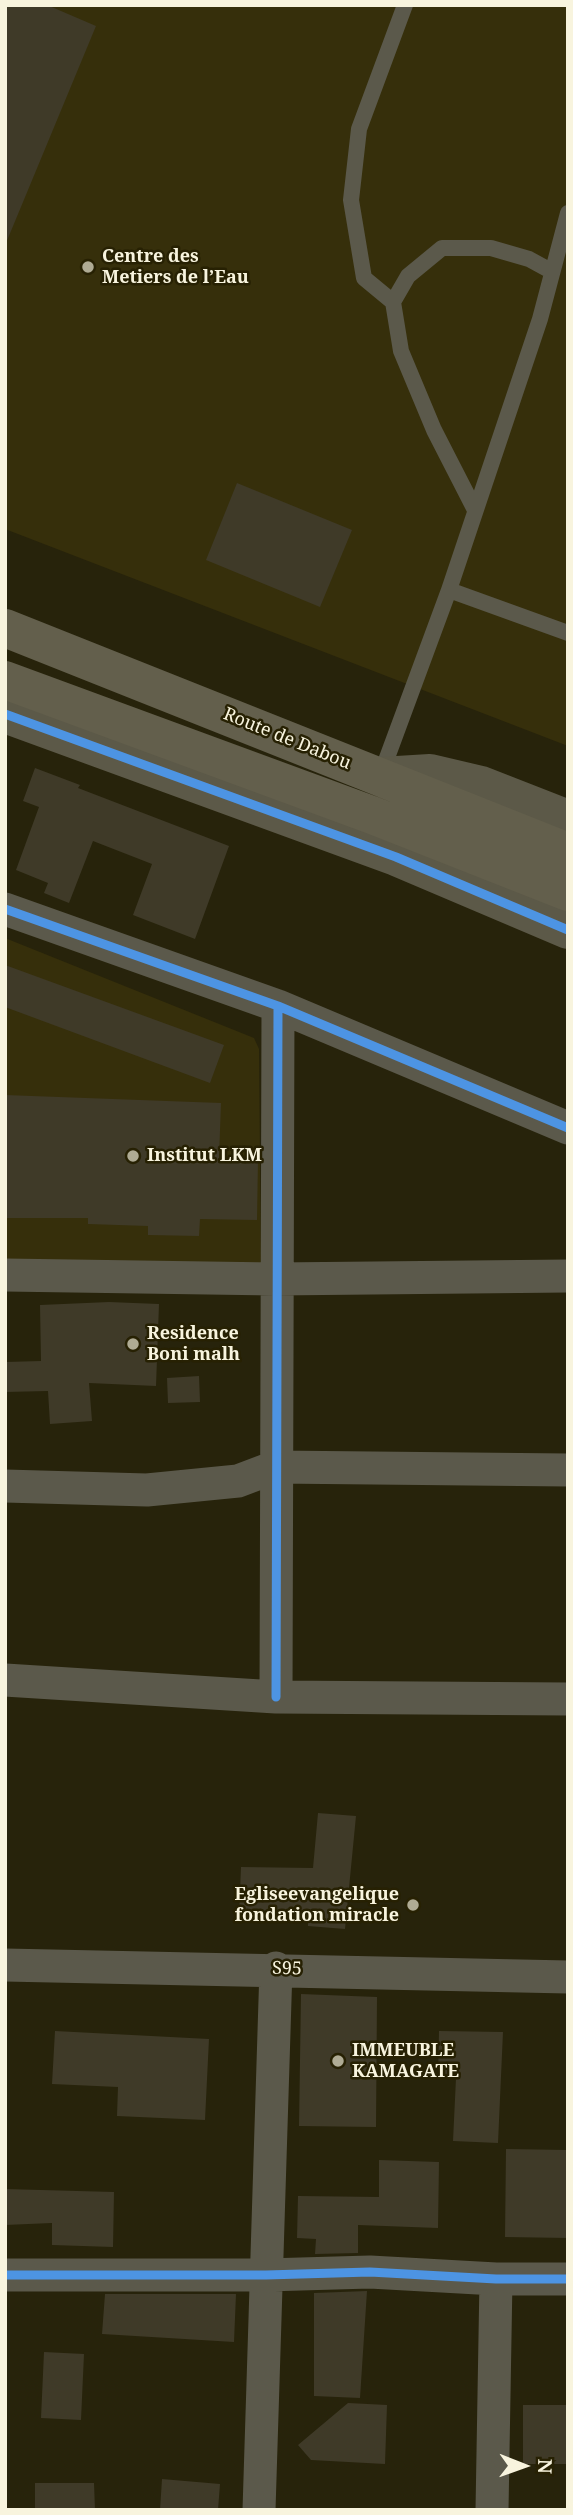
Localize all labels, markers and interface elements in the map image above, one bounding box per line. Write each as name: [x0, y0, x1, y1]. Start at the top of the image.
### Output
place label: Centre des Metiers de l’Eau: [102, 246, 249, 288]
marker: Centre des Metiers de l’Eau: [80, 259, 96, 275]
street label: Route de Dabou: [220, 704, 354, 774]
place label: Institut LKM: [147, 1145, 262, 1167]
marker: Institut LKM: [125, 1148, 141, 1164]
place label: Residence Boni malh: [147, 1323, 240, 1366]
marker: Residence Boni malh: [125, 1336, 141, 1352]
place label: Egliseevangelique fondation miracle: [235, 1884, 399, 1926]
marker: Egliseevangelique fondation miracle: [405, 1897, 421, 1913]
street label: S95: [272, 1958, 302, 1980]
place label: IMMEUBLE KAMAGATE: [352, 2040, 459, 2082]
marker: IMMEUBLE KAMAGATE: [330, 2053, 346, 2069]
north arrow: [489, 2431, 559, 2501]
text: N: [532, 2459, 558, 2474]

